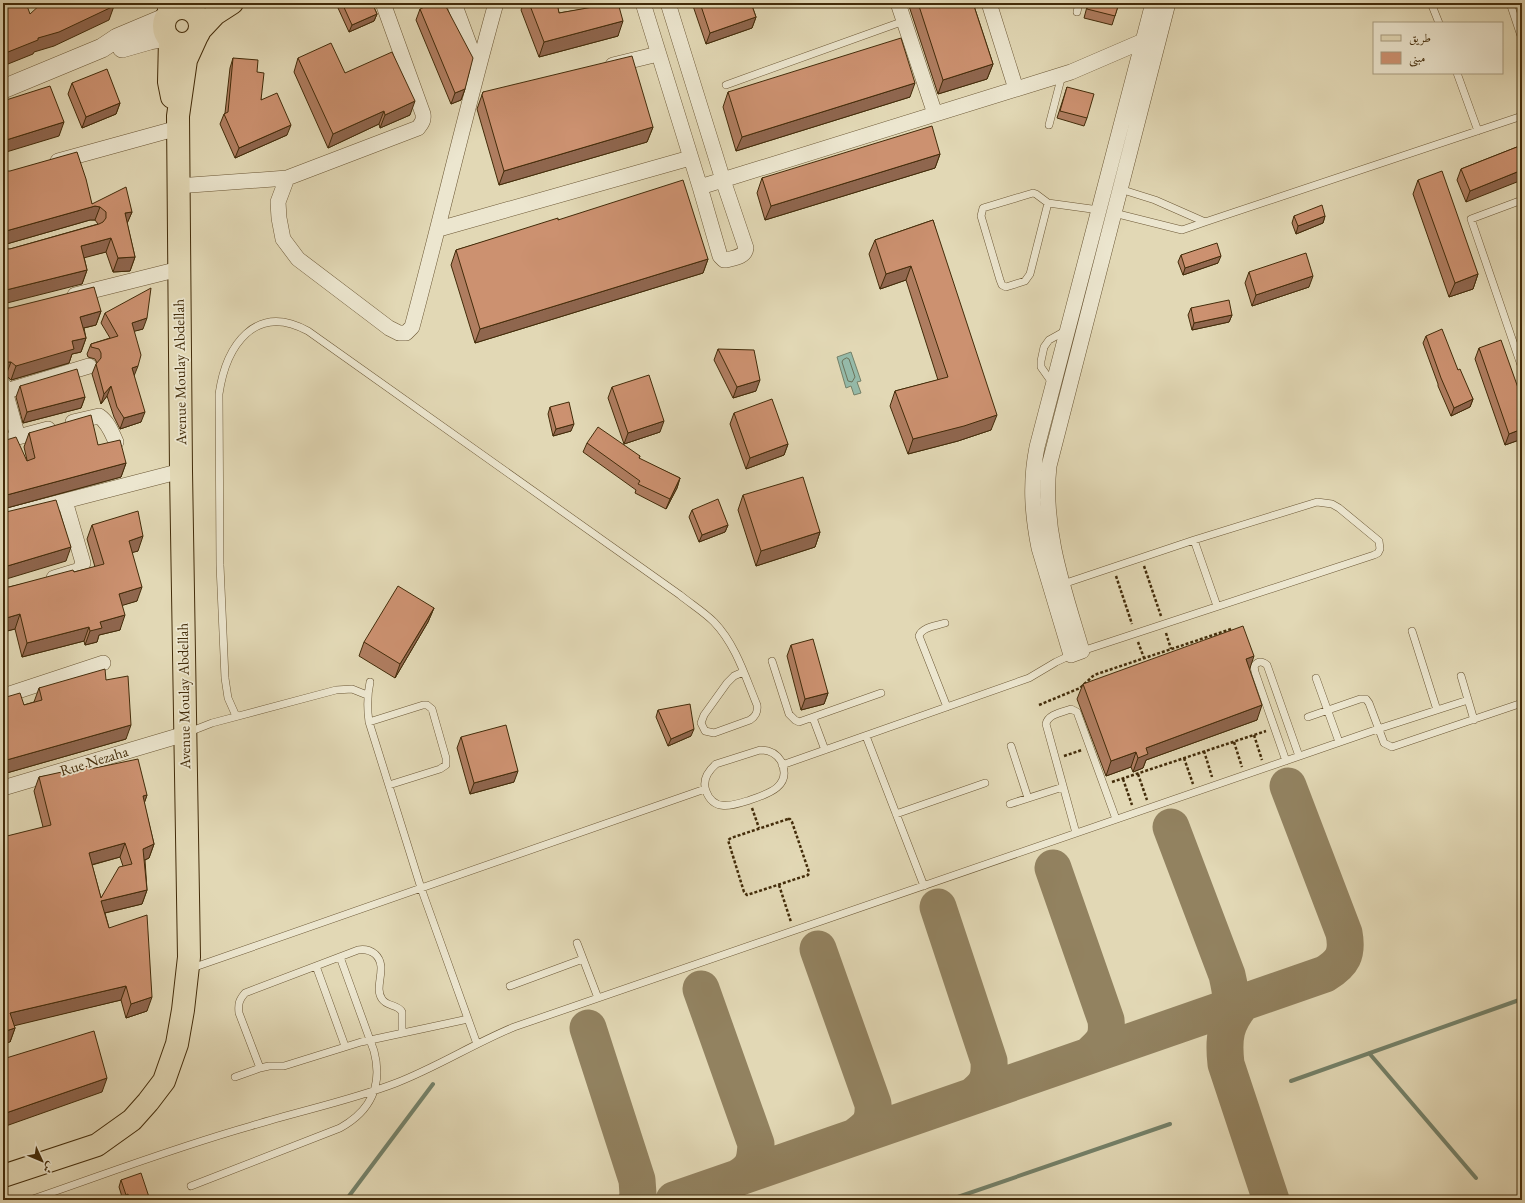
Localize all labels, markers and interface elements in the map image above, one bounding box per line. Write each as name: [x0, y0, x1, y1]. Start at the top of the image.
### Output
legend: [1373, 22, 1503, 74]
text: طريق: [1409, 30, 1431, 46]
text: مبنى: [1409, 50, 1425, 67]
street label: Avenue Moulay Abdellah: [169, 299, 190, 446]
street label: Avenue Moulay Abdellah: [173, 623, 194, 770]
street label: Rue Nezaha: [57, 741, 130, 780]
north arrow: [22, 1141, 62, 1181]
text: ش: [40, 1159, 58, 1177]

